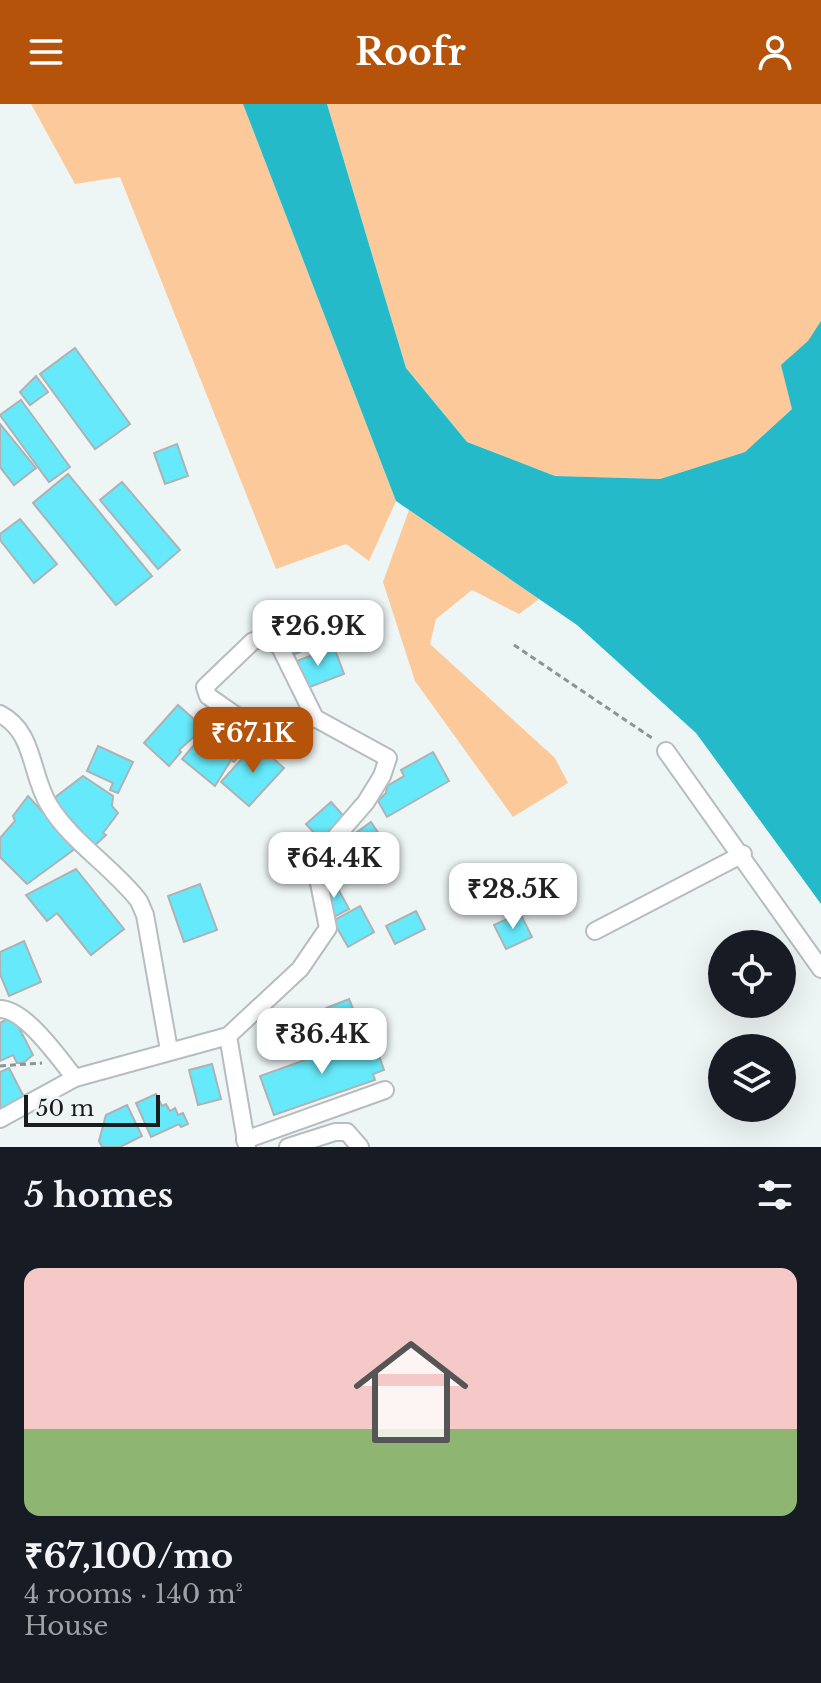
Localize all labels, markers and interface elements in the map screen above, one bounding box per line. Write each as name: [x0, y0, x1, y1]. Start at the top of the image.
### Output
icon: menu: [24, 30, 68, 74]
text: Roofr: [355, 30, 466, 75]
icon: person: [753, 30, 797, 74]
pin: ₹26.9K: [253, 600, 383, 668]
text: ₹26.9K: [271, 610, 365, 642]
pin: ₹67.1K: [188, 707, 318, 775]
text: ₹67.1K: [211, 717, 295, 749]
pin: ₹64.4K: [269, 832, 399, 900]
text: ₹64.4K: [286, 842, 382, 874]
pin: ₹28.5K: [448, 863, 578, 931]
text: ₹28.5K: [467, 873, 559, 905]
map controls: [708, 930, 796, 1122]
button: locate: [708, 930, 796, 1018]
pin: ₹36.4K: [257, 1008, 387, 1076]
text: ₹36.4K: [275, 1018, 369, 1050]
button: layers: [708, 1034, 796, 1122]
scale bar: [24, 1091, 160, 1127]
text: 50 m: [36, 1095, 94, 1122]
icon: filters: [753, 1173, 797, 1217]
text: 5 homes: [24, 1174, 173, 1216]
icon: home: [339, 1320, 483, 1464]
text: ₹67,100/mo: [24, 1535, 233, 1577]
text: 4 rooms · 140 m²: [24, 1578, 243, 1610]
text: House: [24, 1610, 108, 1642]

